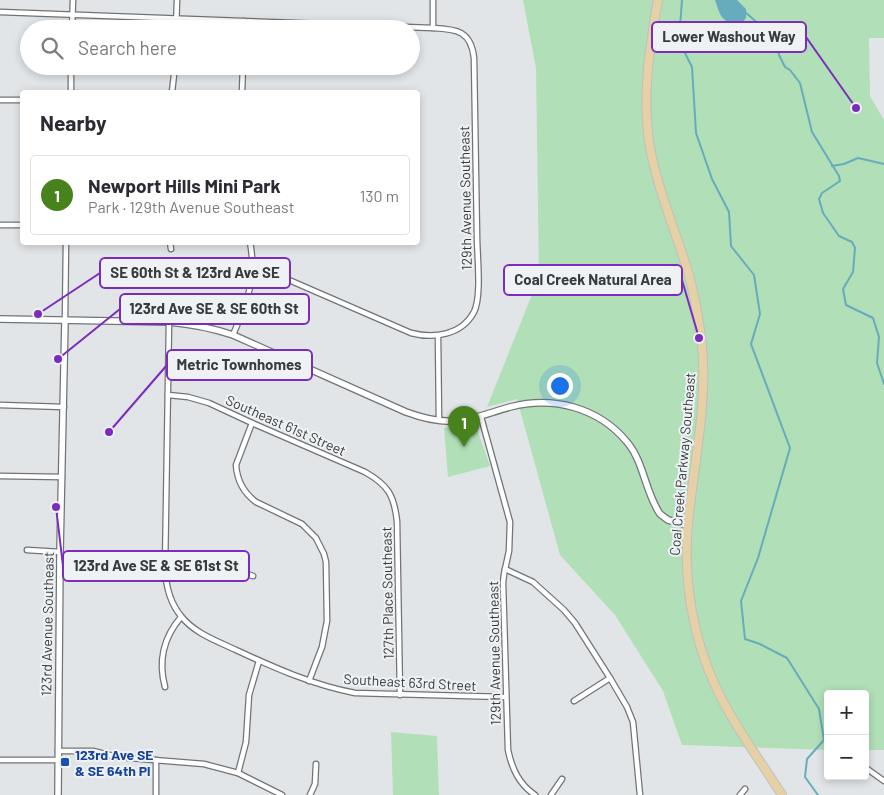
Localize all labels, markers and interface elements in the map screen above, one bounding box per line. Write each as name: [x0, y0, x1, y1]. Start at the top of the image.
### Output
search box: [20, 20, 420, 75]
callout: Lower Washout Way: [652, 22, 806, 52]
text: Lower Washout Way: [662, 27, 796, 45]
icon: search: [38, 34, 66, 62]
text: Search here: [78, 36, 177, 59]
text: Nearby: [40, 110, 106, 135]
street label: 129th Avenue Southeast: [455, 126, 475, 270]
text: Newport Hills Mini Park: [88, 174, 281, 197]
text: 1: [54, 186, 60, 205]
text: 130 m: [360, 186, 399, 205]
text: Park · 129th Avenue Southeast: [88, 197, 295, 216]
callout: SE 60th St & 123rd Ave SE: [100, 258, 290, 288]
text: SE 60th St & 123rd Ave SE: [110, 263, 280, 281]
callout: Coal Creek Natural Area: [504, 265, 682, 295]
text: Coal Creek Natural Area: [514, 270, 672, 288]
callout: 123rd Ave SE & SE 60th St: [120, 294, 309, 324]
text: 123rd Ave SE & SE 60th St: [129, 299, 299, 317]
callout: Metric Townhomes: [167, 350, 312, 380]
text: Metric Townhomes: [176, 355, 302, 373]
street label: Coal Creek Parkway Southeast: [666, 372, 698, 556]
your location: [547, 373, 573, 399]
street label: Southeast 61st Street: [223, 391, 349, 459]
pin: 1: [448, 406, 480, 447]
street label: 127th Place Southeast: [377, 526, 397, 660]
callout: 123rd Ave SE & SE 61st St: [63, 551, 249, 581]
street label: 123rd Avenue Southeast: [37, 552, 57, 696]
text: 123rd Ave SE & SE 61st St: [73, 556, 239, 574]
street label: 129th Avenue Southeast: [484, 581, 504, 725]
street label: Southeast 63rd Street: [343, 670, 477, 694]
map controls: [824, 690, 869, 780]
button: +: [824, 690, 869, 735]
button: −: [824, 735, 869, 780]
place label: 123rd Ave SE & SE 64th Pl: [75, 746, 153, 779]
marker: 123rd Ave SE & SE 64th Pl: [59, 756, 71, 768]

